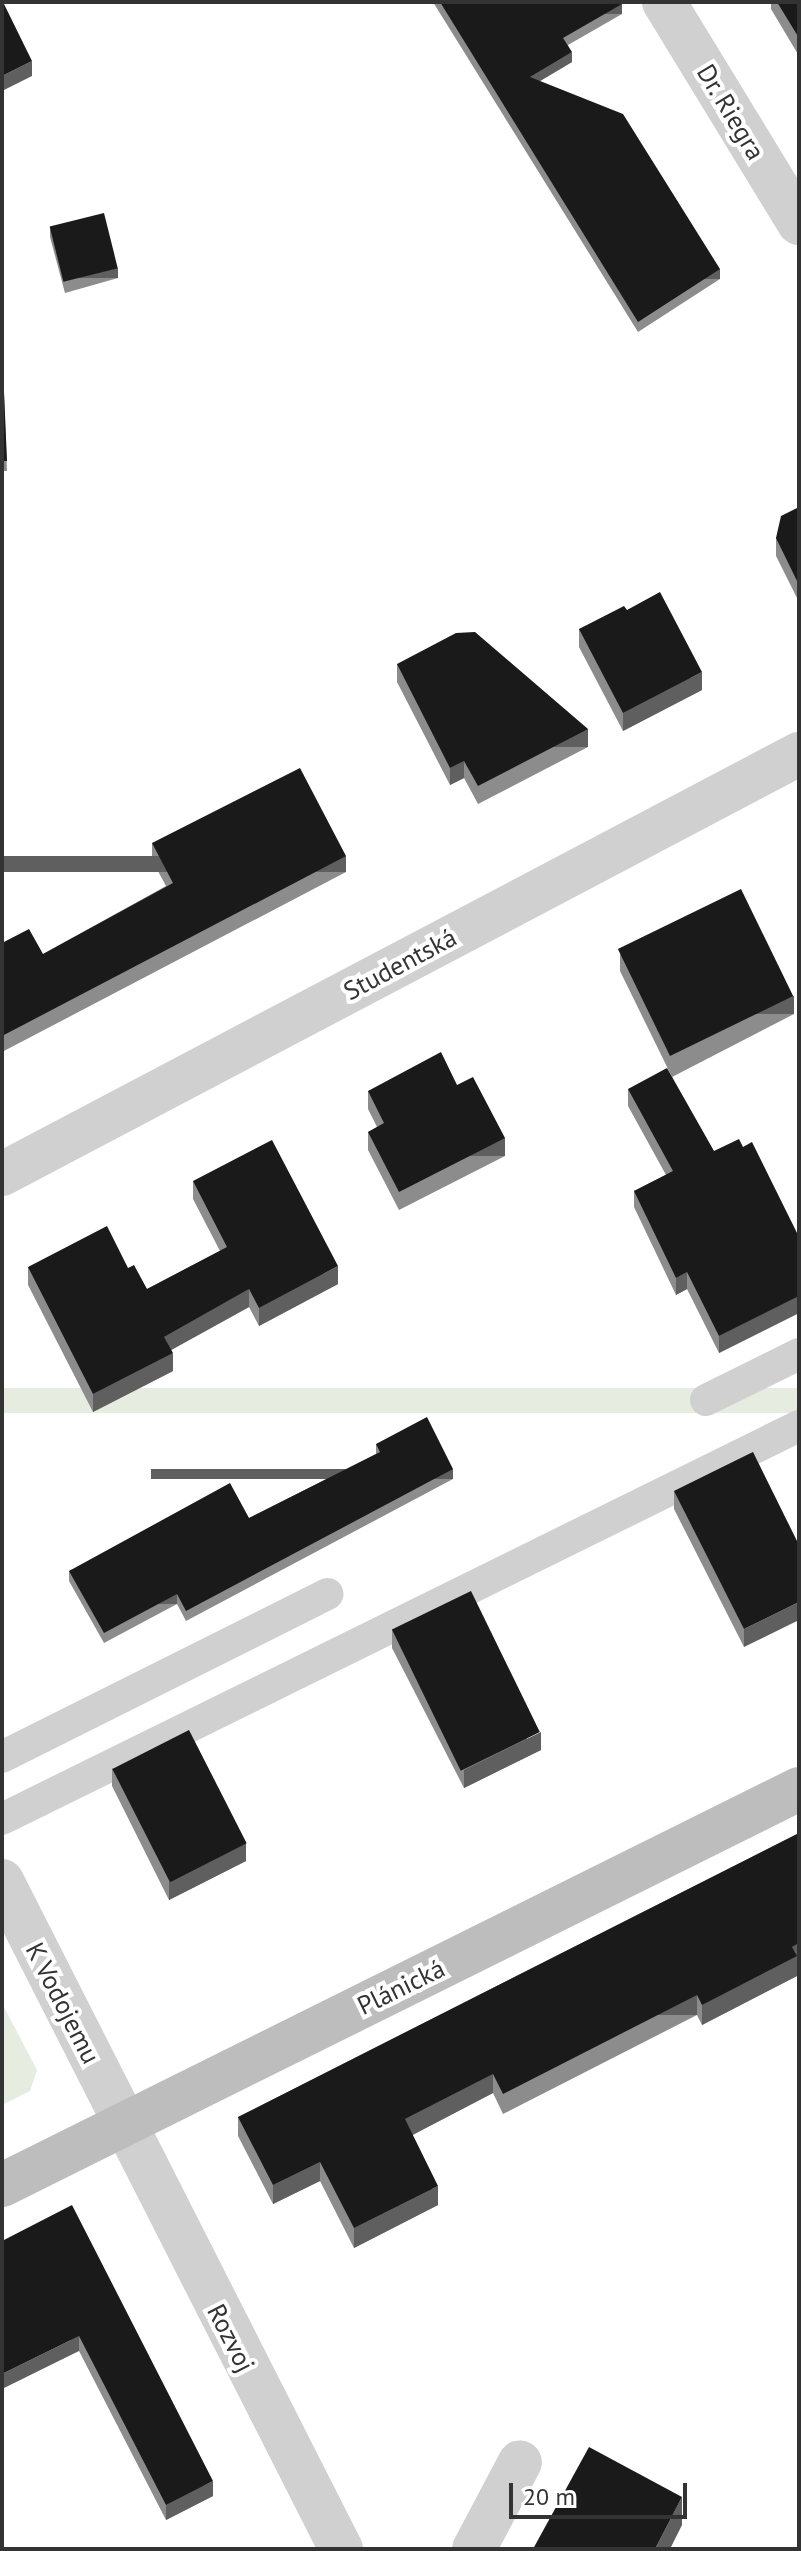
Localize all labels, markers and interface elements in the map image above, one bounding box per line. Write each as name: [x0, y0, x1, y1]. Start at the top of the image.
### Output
street label: Dr. Riegra: [690, 58, 772, 166]
street label: Studentská: [338, 921, 462, 1007]
street label: K Vodojemu: [19, 1937, 107, 2069]
street label: Plánická: [352, 1953, 450, 2021]
street label: Rozvoj: [201, 2299, 261, 2377]
scale bar: [513, 2467, 691, 2517]
text: 20 m: [523, 2481, 575, 2512]

